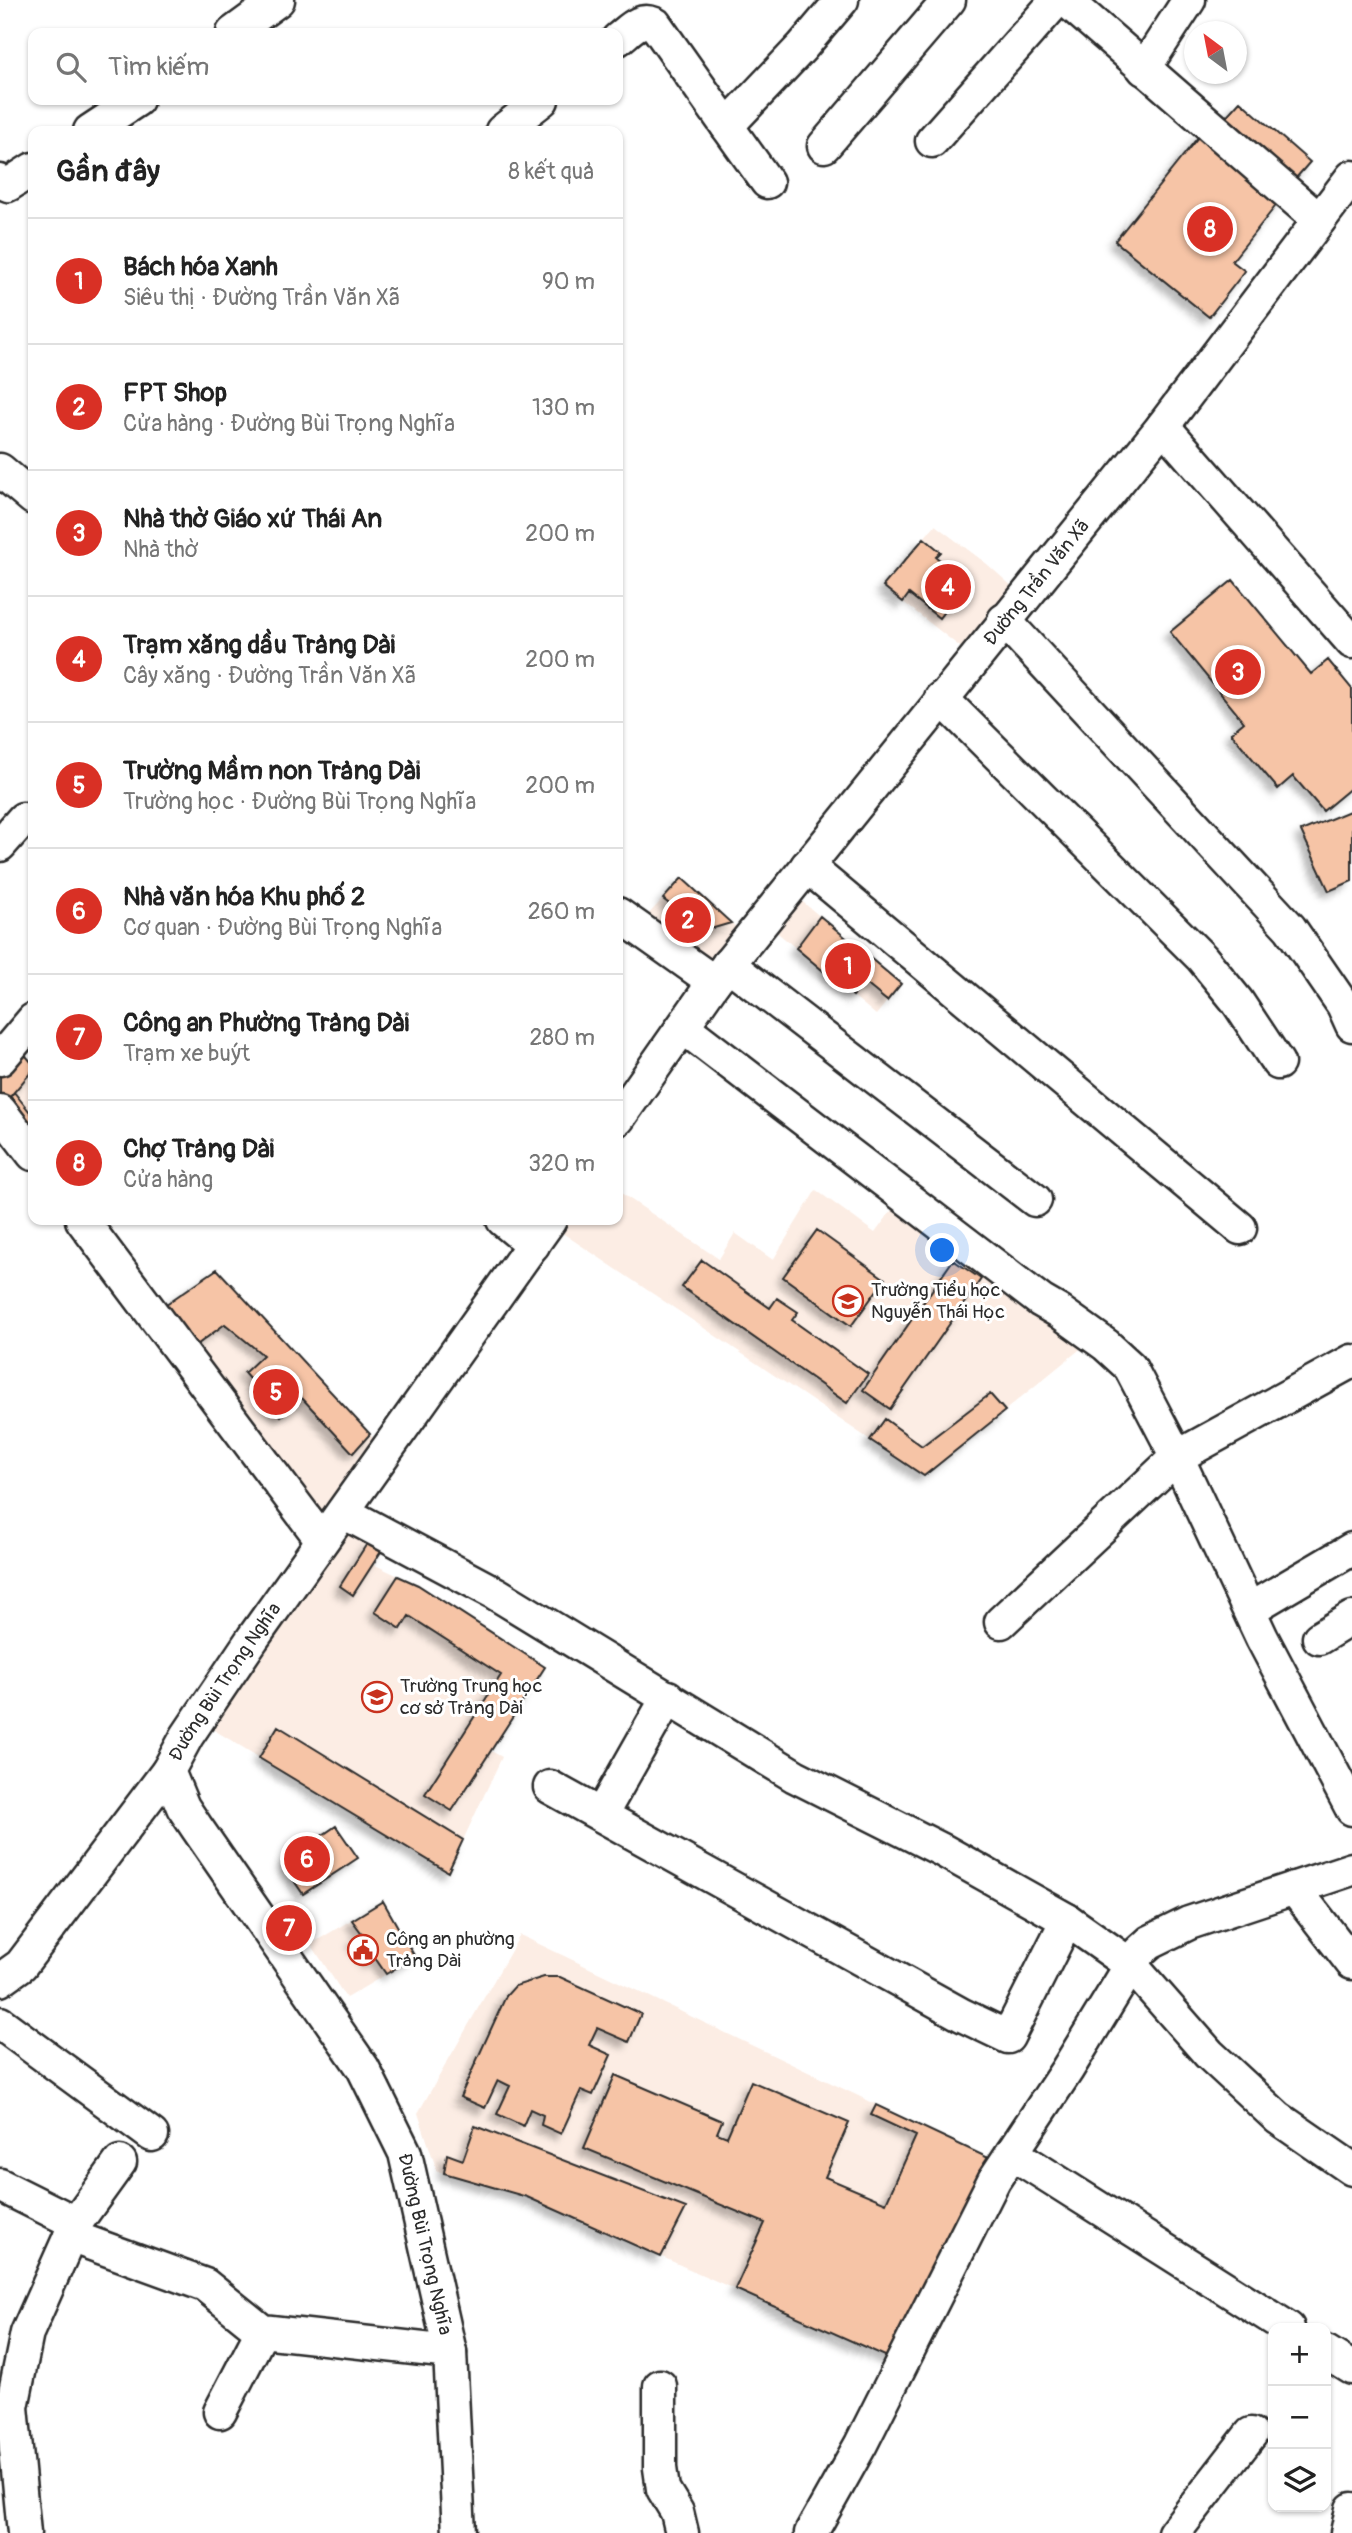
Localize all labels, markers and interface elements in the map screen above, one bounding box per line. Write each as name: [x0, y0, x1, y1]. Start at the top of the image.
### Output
north arrow: [1184, 21, 1247, 84]
search box: [28, 28, 623, 105]
icon: search: [52, 48, 90, 86]
text: Tìm kiếm: [108, 51, 209, 83]
text: Gần đây: [56, 153, 160, 190]
text: 8 kết quả: [508, 157, 595, 186]
pin: 8: [1187, 203, 1233, 255]
text: Bách hóa Xanh: [123, 251, 278, 283]
text: 1: [75, 267, 84, 296]
text: 90 m: [542, 267, 595, 296]
text: Siêu thị · Đường Trần Văn Xã: [123, 283, 401, 312]
text: FPT Shop: [123, 377, 227, 409]
text: 2: [73, 393, 85, 422]
text: 130 m: [532, 393, 595, 422]
text: Cửa hàng · Đường Bùi Trọng Nghĩa: [123, 409, 455, 438]
text: Nhà thờ Giáo xứ Thái An: [123, 503, 382, 535]
street label: Đường Trần Văn Xã: [978, 514, 1095, 651]
text: 3: [73, 519, 85, 548]
text: 200 m: [525, 519, 595, 548]
text: Nhà thờ: [123, 535, 198, 564]
pin: 4: [925, 561, 971, 613]
text: Trạm xăng dầu Trảng Dài: [123, 629, 395, 661]
text: 4: [72, 645, 86, 674]
text: 200 m: [525, 645, 595, 674]
pin: 3: [1215, 646, 1261, 698]
text: Cây xăng · Đường Trần Văn Xã: [123, 661, 417, 690]
text: Trường Mầm non Trảng Dài: [123, 755, 420, 787]
text: 5: [73, 771, 85, 800]
text: 200 m: [525, 771, 595, 800]
text: Trường học · Đường Bùi Trọng Nghĩa: [123, 787, 476, 816]
text: Nhà văn hóa Khu phố 2: [123, 881, 365, 913]
pin: 2: [665, 894, 711, 946]
text: 6: [72, 897, 86, 926]
text: 260 m: [528, 897, 595, 926]
text: Cơ quan · Đường Bùi Trọng Nghĩa: [123, 913, 442, 942]
pin: 1: [825, 940, 871, 992]
text: Công an Phường Trảng Dài: [123, 1007, 409, 1039]
text: 7: [73, 1023, 85, 1052]
text: 280 m: [529, 1023, 595, 1052]
text: Trạm xe buýt: [123, 1039, 250, 1068]
text: Chợ Trảng Dài: [123, 1133, 274, 1165]
text: 8: [73, 1149, 85, 1178]
text: 320 m: [528, 1149, 595, 1178]
text: Cửa hàng: [123, 1165, 213, 1194]
your location: [925, 1233, 959, 1267]
place label: Trường Tiểu học Nguyễn Thái Học: [871, 1278, 1005, 1324]
school or university icon: Trường Tiểu học Nguyễn Thái Học: [831, 1284, 865, 1318]
pin: 5: [253, 1366, 299, 1418]
street label: Đường Bùi Trọng Nghĩa: [164, 1598, 286, 1765]
place label: Trường Trung học cơ sở Trảng Dài: [400, 1674, 543, 1720]
school or university icon: Trường Trung học cơ sở Trảng Dài: [360, 1680, 394, 1714]
pin: 6: [284, 1833, 330, 1885]
pin: 7: [266, 1902, 312, 1954]
place label: Công an phường Trảng Dài: [386, 1927, 514, 1973]
public building icon: Công an phường Trảng Dài: [346, 1933, 380, 1967]
street label: Đường Bùi Trọng Nghĩa: [392, 2151, 458, 2337]
map controls: [1268, 2323, 1331, 2512]
button: +: [1268, 2323, 1331, 2386]
button: −: [1268, 2386, 1331, 2449]
button: layers: [1268, 2449, 1331, 2512]

